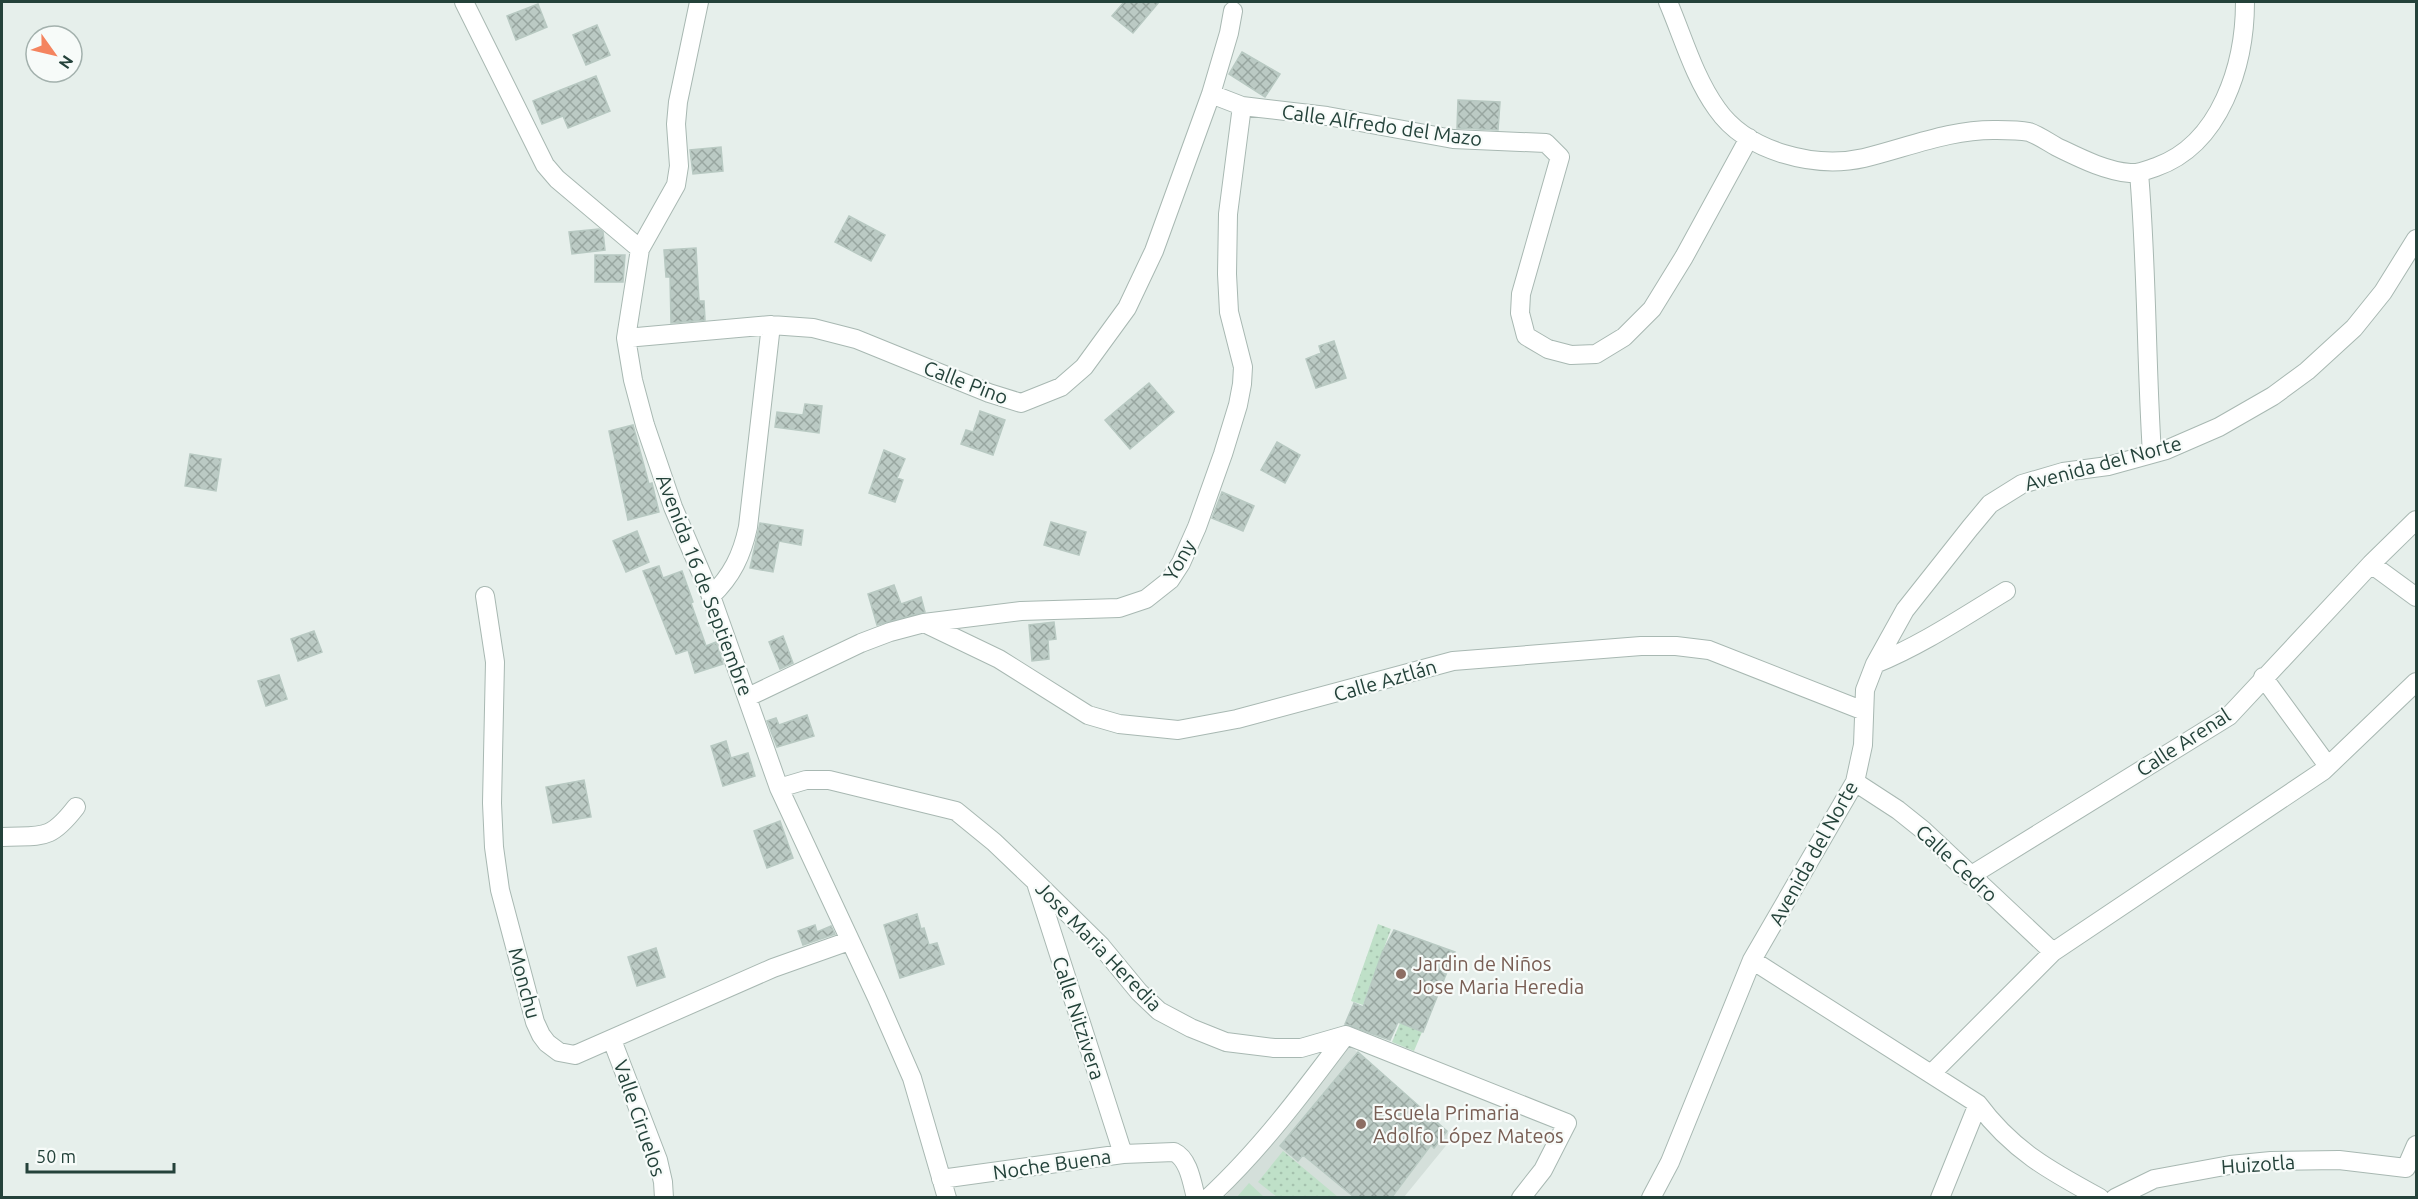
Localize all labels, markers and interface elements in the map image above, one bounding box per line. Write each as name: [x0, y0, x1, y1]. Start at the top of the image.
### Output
north arrow: [24, 24, 84, 84]
text: N: [56, 52, 77, 72]
street label: Calle Alfredo del Mazo: [1280, 100, 1484, 150]
street label: Calle Pino: [921, 355, 1011, 409]
street label: Avenida del Norte: [2022, 431, 2184, 495]
street label: Avenida 16 de Septiembre: [652, 471, 758, 699]
street label: Yony: [1158, 535, 1200, 585]
street label: Calle Aztlán: [1331, 654, 1439, 706]
street label: Calle Arenal: [2132, 703, 2234, 781]
street label: Avenida del Norte: [1764, 777, 1862, 929]
street label: Calle Cedro: [1912, 819, 2002, 907]
street label: Jose Maria Heredia: [1031, 876, 1167, 1016]
street label: Monchu: [504, 945, 546, 1021]
place label: Jardin de Niños Jose Maria Heredia: [1413, 952, 1584, 998]
street label: Calle Nitzivera: [1048, 953, 1110, 1083]
marker: Jardin de Niños Jose Maria Heredia: [1394, 967, 1408, 981]
street label: Valle Ciruelos: [609, 1057, 671, 1179]
place label: Escuela Primaria Adolfo López Mateos: [1373, 1101, 1564, 1147]
marker: Escuela Primaria Adolfo López Mateos: [1354, 1117, 1368, 1131]
scale bar: [27, 1136, 174, 1174]
street label: Noche Buena: [991, 1144, 1113, 1184]
text: 50 m: [36, 1146, 76, 1166]
street label: Huizotla: [2220, 1150, 2296, 1178]

